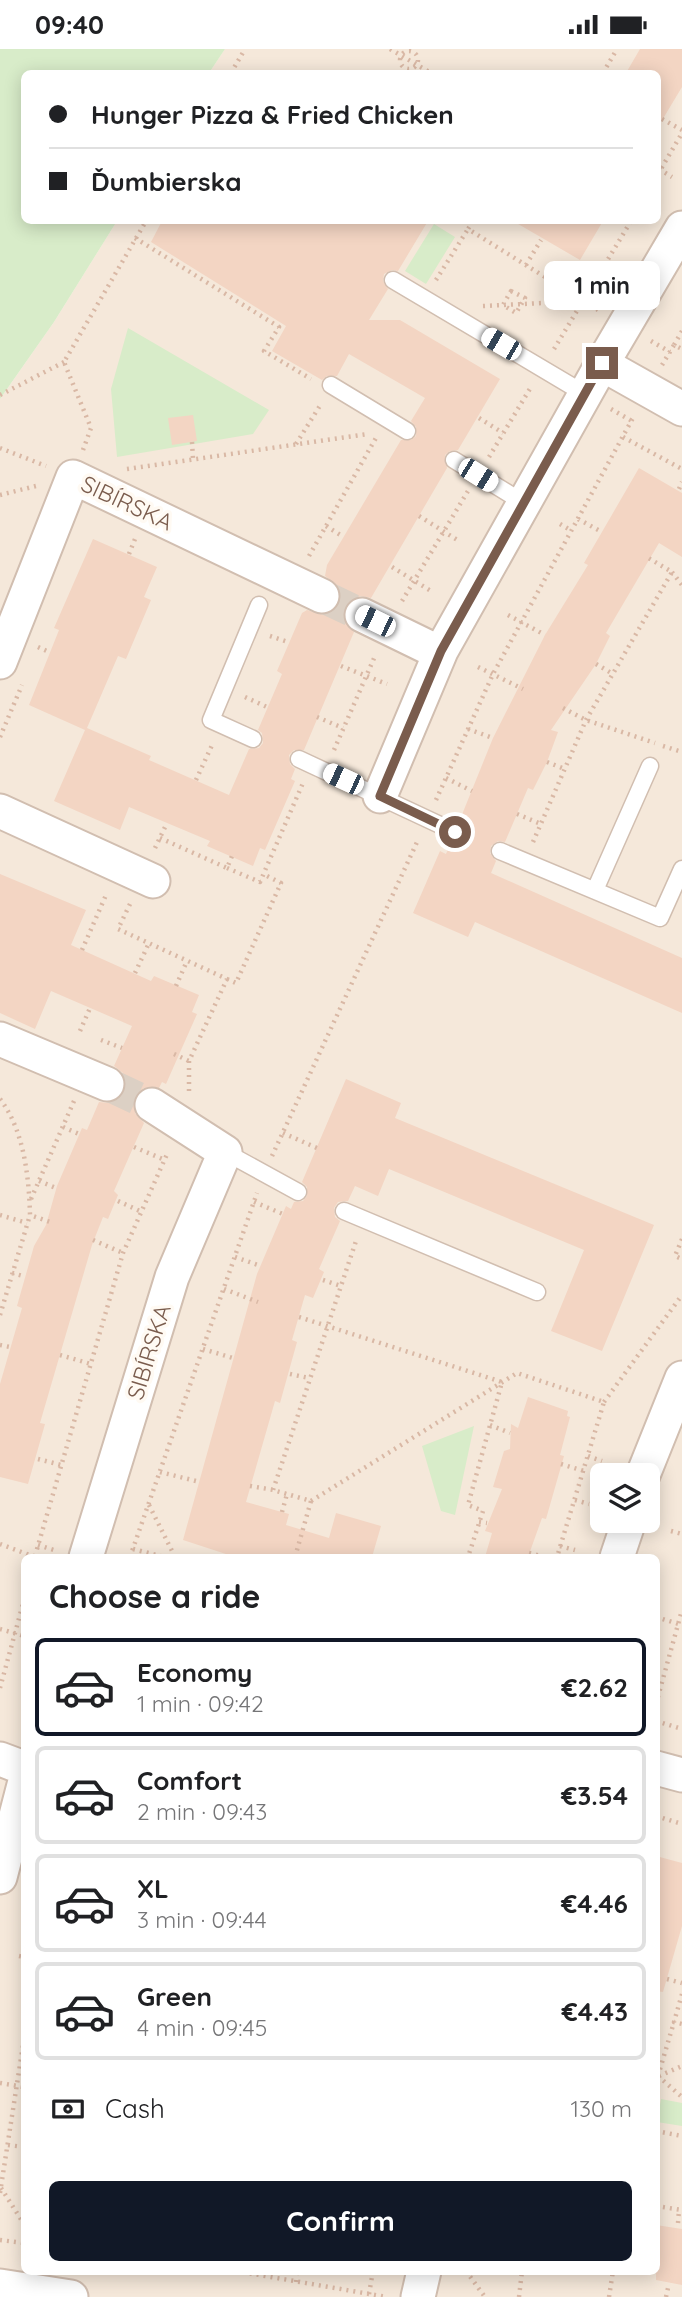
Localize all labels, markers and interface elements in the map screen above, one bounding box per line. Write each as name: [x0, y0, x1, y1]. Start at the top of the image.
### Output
text: 09:40: [35, 8, 104, 41]
text: Hunger Pizza & Fried Chicken: [91, 98, 454, 131]
text: Ďumbierska: [91, 165, 241, 198]
callout: 1 min: [544, 261, 660, 311]
text: 1 min: [574, 271, 630, 300]
car: [478, 324, 525, 364]
route end: [586, 347, 618, 379]
car: [455, 455, 502, 495]
street label: SIBÍRSKA: [77, 469, 178, 536]
car: [352, 602, 399, 640]
car: [320, 761, 367, 797]
route start: [439, 816, 471, 848]
street label: SIBÍRSKA: [120, 1301, 177, 1403]
map controls: [590, 1463, 660, 1533]
button: layers: [590, 1463, 660, 1533]
text: Choose a ride: [49, 1576, 261, 1616]
icon: car: [53, 1656, 116, 1719]
text: Economy: [137, 1656, 252, 1689]
text: €2.62: [561, 1671, 628, 1704]
text: 1 min · 09:42: [137, 1689, 264, 1718]
icon: car: [53, 1764, 116, 1827]
text: Comfort: [137, 1764, 242, 1797]
text: €3.54: [561, 1779, 628, 1812]
text: 2 min · 09:43: [137, 1797, 267, 1826]
icon: car: [53, 1872, 116, 1935]
text: XL: [137, 1872, 169, 1905]
text: €4.46: [561, 1887, 628, 1920]
text: 3 min · 09:44: [137, 1905, 267, 1934]
icon: car: [53, 1980, 116, 2043]
text: Green: [137, 1980, 212, 2013]
text: €4.43: [561, 1995, 628, 2028]
text: 4 min · 09:45: [137, 2013, 267, 2042]
icon: cash: [49, 2090, 87, 2128]
text: Cash: [105, 2092, 165, 2125]
text: 130 m: [570, 2094, 632, 2123]
button: Confirm: [49, 2181, 632, 2261]

